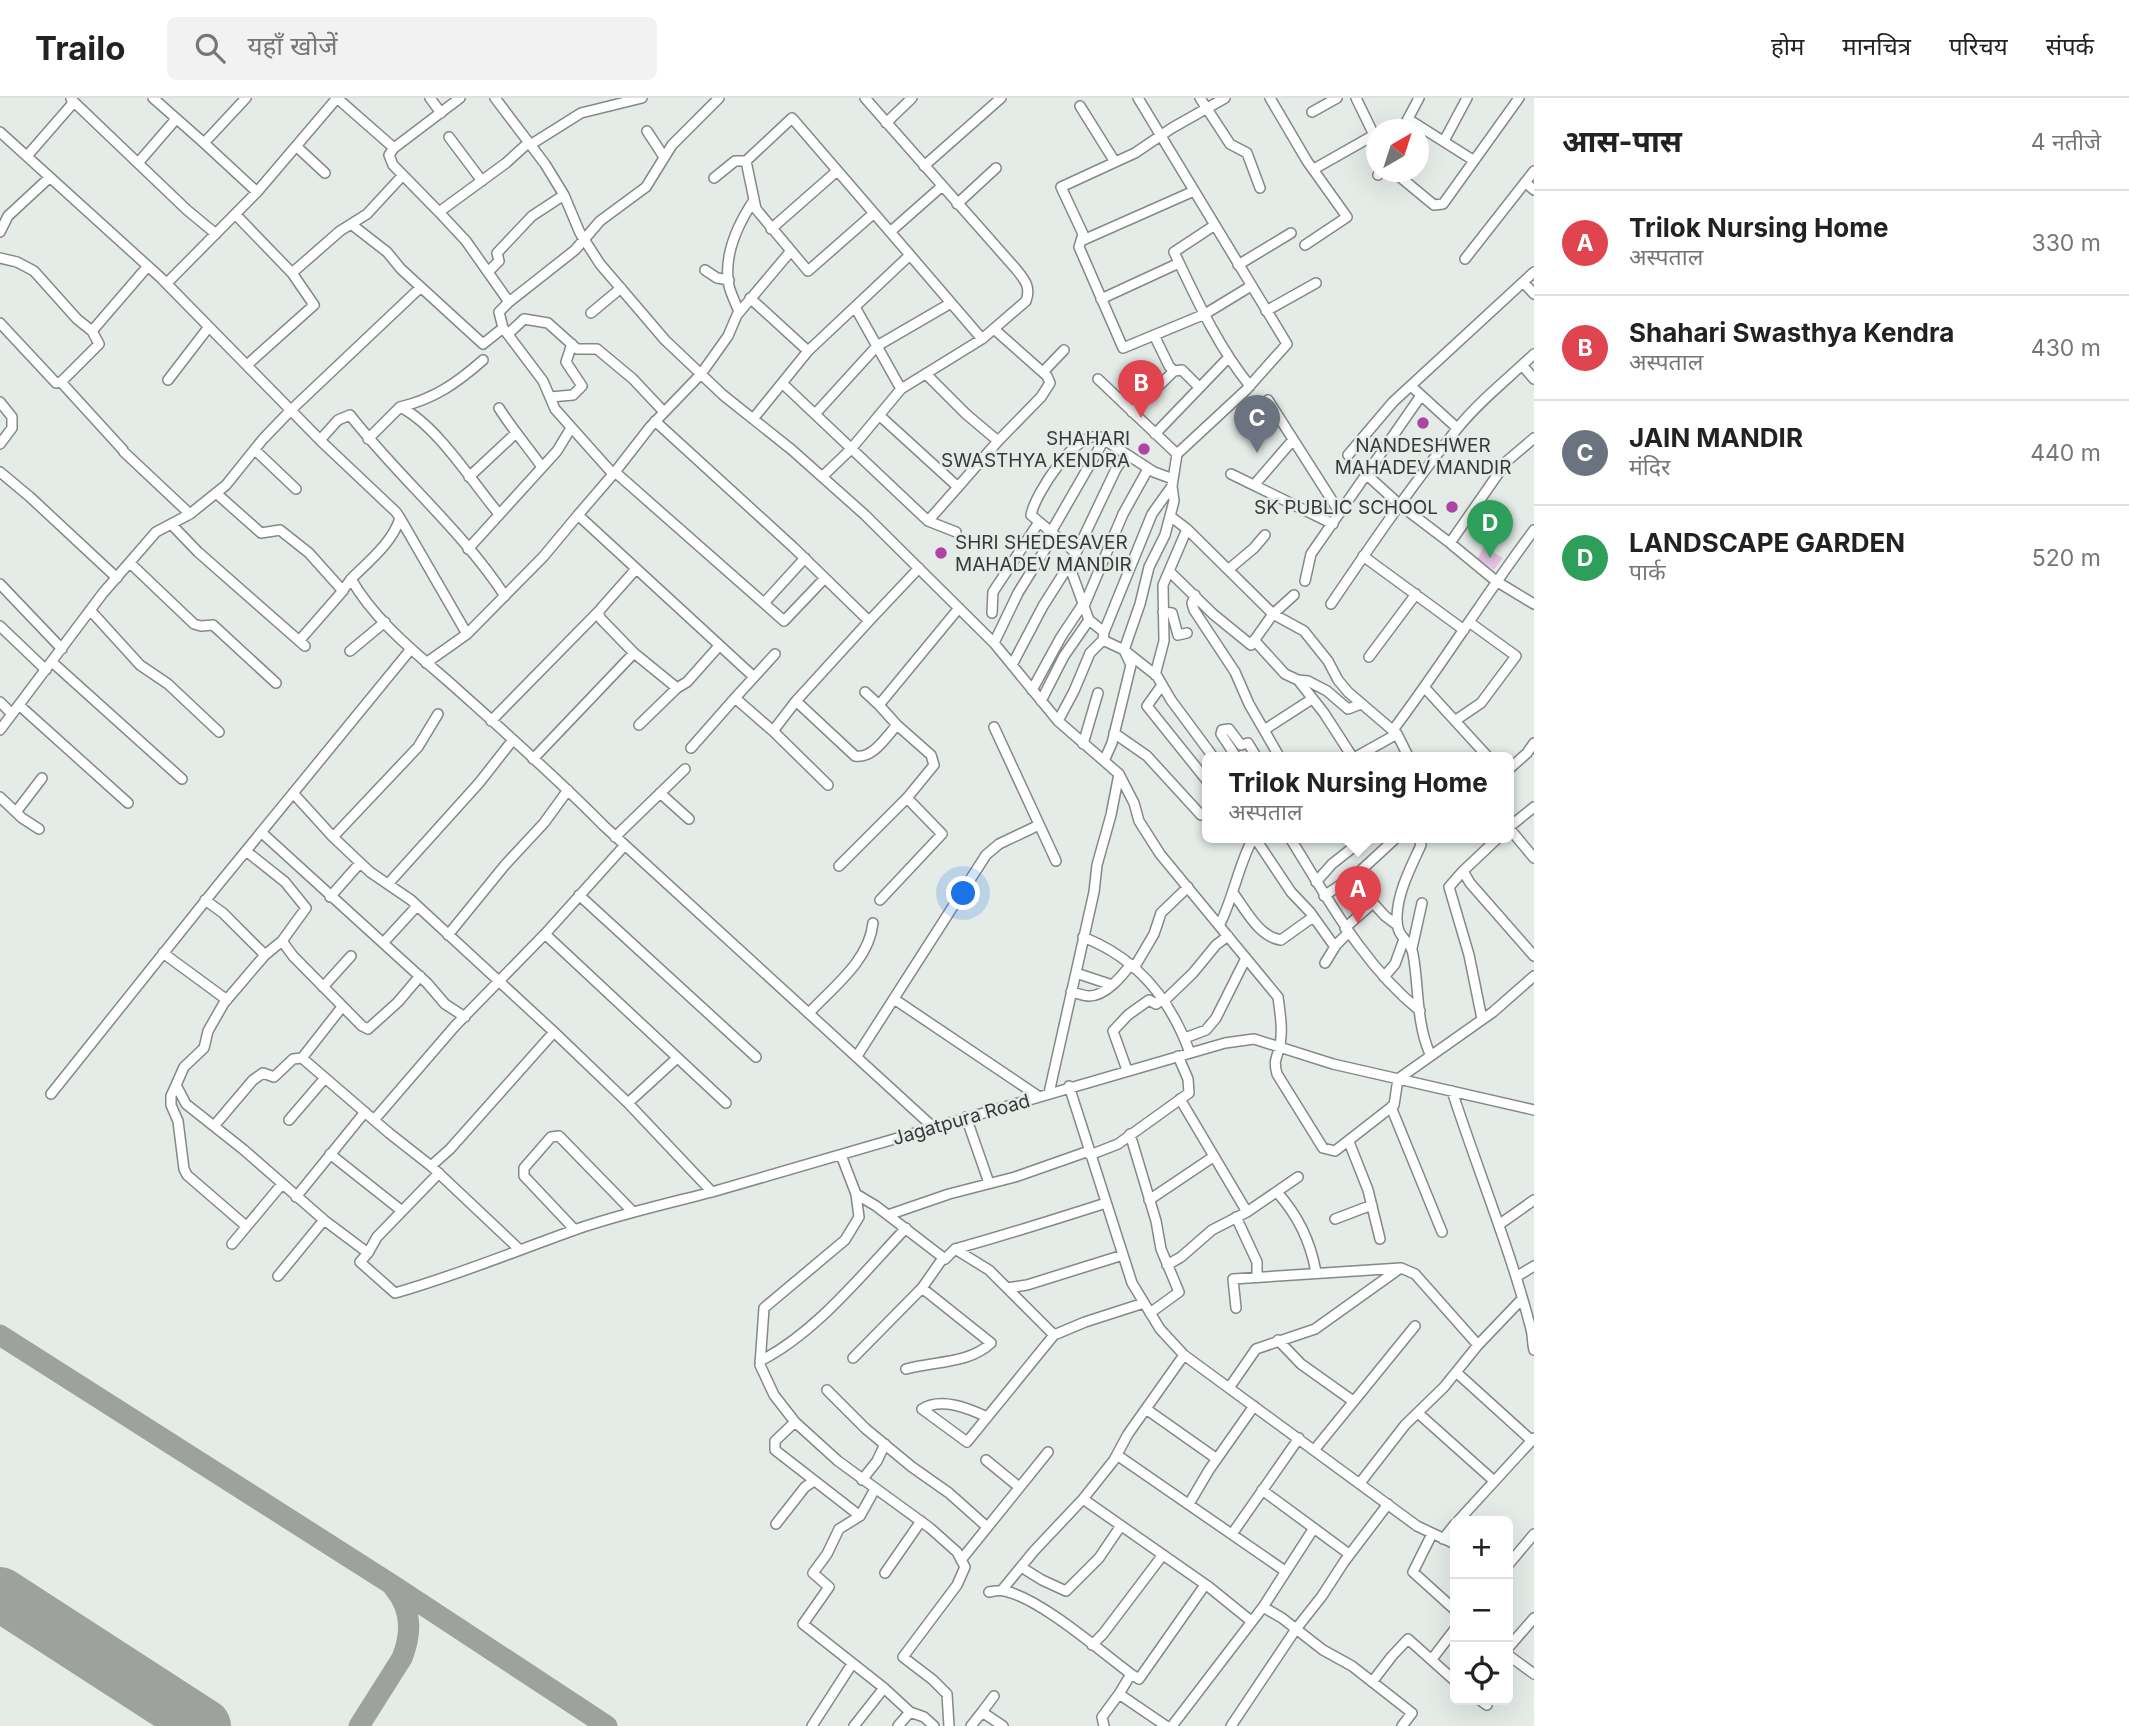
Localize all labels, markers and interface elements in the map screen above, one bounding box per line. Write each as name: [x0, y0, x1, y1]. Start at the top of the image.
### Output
search box: [167, 17, 657, 80]
text: Trailo: [35, 28, 125, 68]
icon: search: [191, 29, 229, 67]
text: यहाँ खोजें: [247, 30, 338, 61]
text: होम: [1771, 32, 1804, 61]
text: मानचित्र: [1842, 32, 1911, 61]
text: परिचय: [1949, 32, 2008, 61]
text: संपर्क: [2046, 32, 2094, 61]
north arrow: [1366, 119, 1429, 182]
text: आस-पास: [1562, 123, 1682, 159]
text: 4 नतीजे: [2031, 128, 2101, 156]
text: Trilok Nursing Home: [1629, 212, 1889, 243]
text: A: [1576, 229, 1594, 257]
text: 330 m: [2031, 229, 2101, 257]
text: अस्पताल: [1629, 243, 1703, 271]
text: Shahari Swasthya Kendra: [1629, 317, 1954, 348]
text: B: [1577, 334, 1593, 362]
text: 430 m: [2031, 334, 2101, 362]
text: अस्पताल: [1629, 348, 1703, 376]
pin: B: [1118, 360, 1164, 418]
pin: C: [1234, 395, 1280, 453]
marker: NANDESHWER MAHADEV MANDIR: [1415, 415, 1431, 431]
text: JAIN MANDIR: [1629, 422, 1803, 453]
place label: SHAHARI SWASTHYA KENDRA: [941, 427, 1130, 472]
place label: NANDESHWER MAHADEV MANDIR: [1335, 434, 1511, 479]
text: C: [1576, 439, 1594, 467]
text: 440 m: [2030, 439, 2101, 467]
marker: SHAHARI SWASTHYA KENDRA: [1136, 441, 1152, 457]
text: मंदिर: [1629, 453, 1670, 481]
place label: SK PUBLIC SCHOOL: [1254, 496, 1438, 519]
marker: SK PUBLIC SCHOOL: [1444, 499, 1460, 515]
pin: D: [1467, 500, 1513, 558]
text: LANDSCAPE GARDEN: [1629, 527, 1905, 558]
place label: SHRI SHEDESAVER MAHADEV MANDIR: [955, 531, 1132, 576]
text: D: [1577, 544, 1593, 572]
text: 520 m: [2032, 544, 2101, 572]
marker: SHRI SHEDESAVER MAHADEV MANDIR: [933, 545, 949, 561]
text: पार्क: [1629, 558, 1666, 586]
popup: [1202, 752, 1514, 843]
text: Trilok Nursing Home: [1228, 767, 1488, 798]
text: अस्पताल: [1228, 798, 1303, 826]
pin: A: [1335, 866, 1381, 924]
your location: [946, 876, 980, 910]
street label: Jagatpura Road: [890, 1089, 1033, 1150]
map controls: [1450, 1516, 1513, 1705]
button: +: [1450, 1516, 1513, 1579]
button: −: [1450, 1579, 1513, 1642]
button: locate: [1450, 1642, 1513, 1705]

